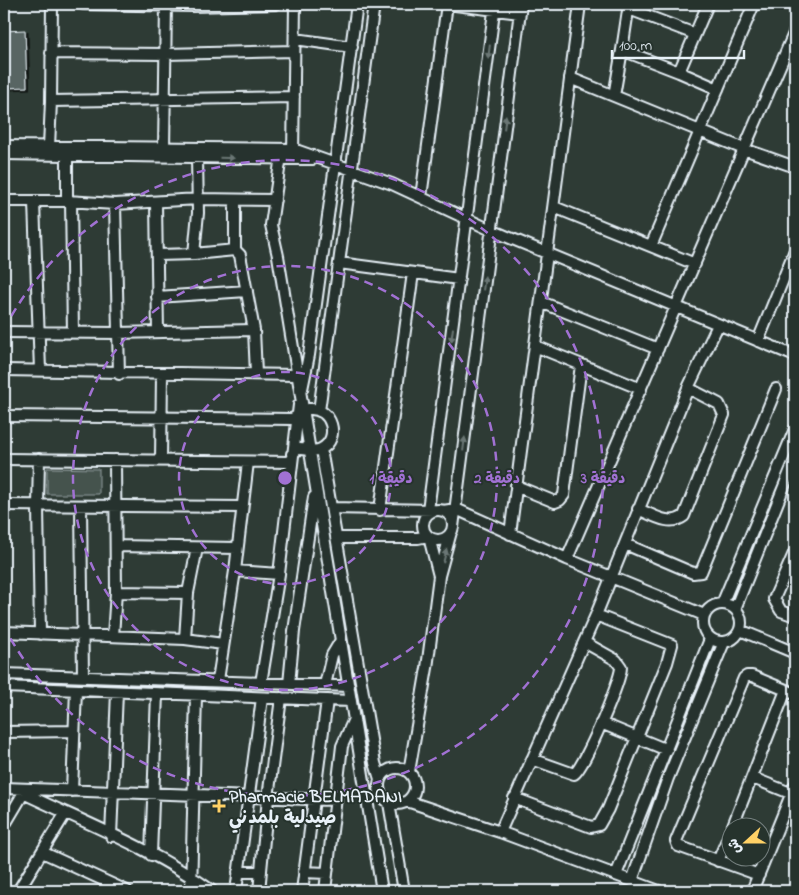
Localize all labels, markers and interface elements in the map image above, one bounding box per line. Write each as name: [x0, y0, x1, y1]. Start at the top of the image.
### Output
scale bar: [612, 28, 744, 60]
text: 100 m: [619, 35, 652, 57]
one-way arrow: [485, 44, 493, 60]
one-way arrow: [501, 113, 509, 129]
one-way arrow: [220, 154, 236, 162]
one-way arrow: [481, 274, 489, 290]
one-way arrow: [448, 327, 456, 343]
one-way arrow: [460, 436, 468, 452]
text: 1 دقيقة: [369, 468, 413, 490]
text: 2 دقيقة: [473, 468, 520, 490]
text: 3 دقيقة: [580, 468, 625, 490]
centre of rings: [276, 469, 294, 487]
one-way arrow: [441, 549, 449, 564]
place label: Pharmacie BELMADANI صيدلية بلمدني: [229, 785, 402, 833]
marker: Pharmacie BELMADANI صيدلية بلمدني: [213, 800, 225, 812]
north arrow: [722, 818, 772, 868]
text: ش: [723, 835, 748, 857]

